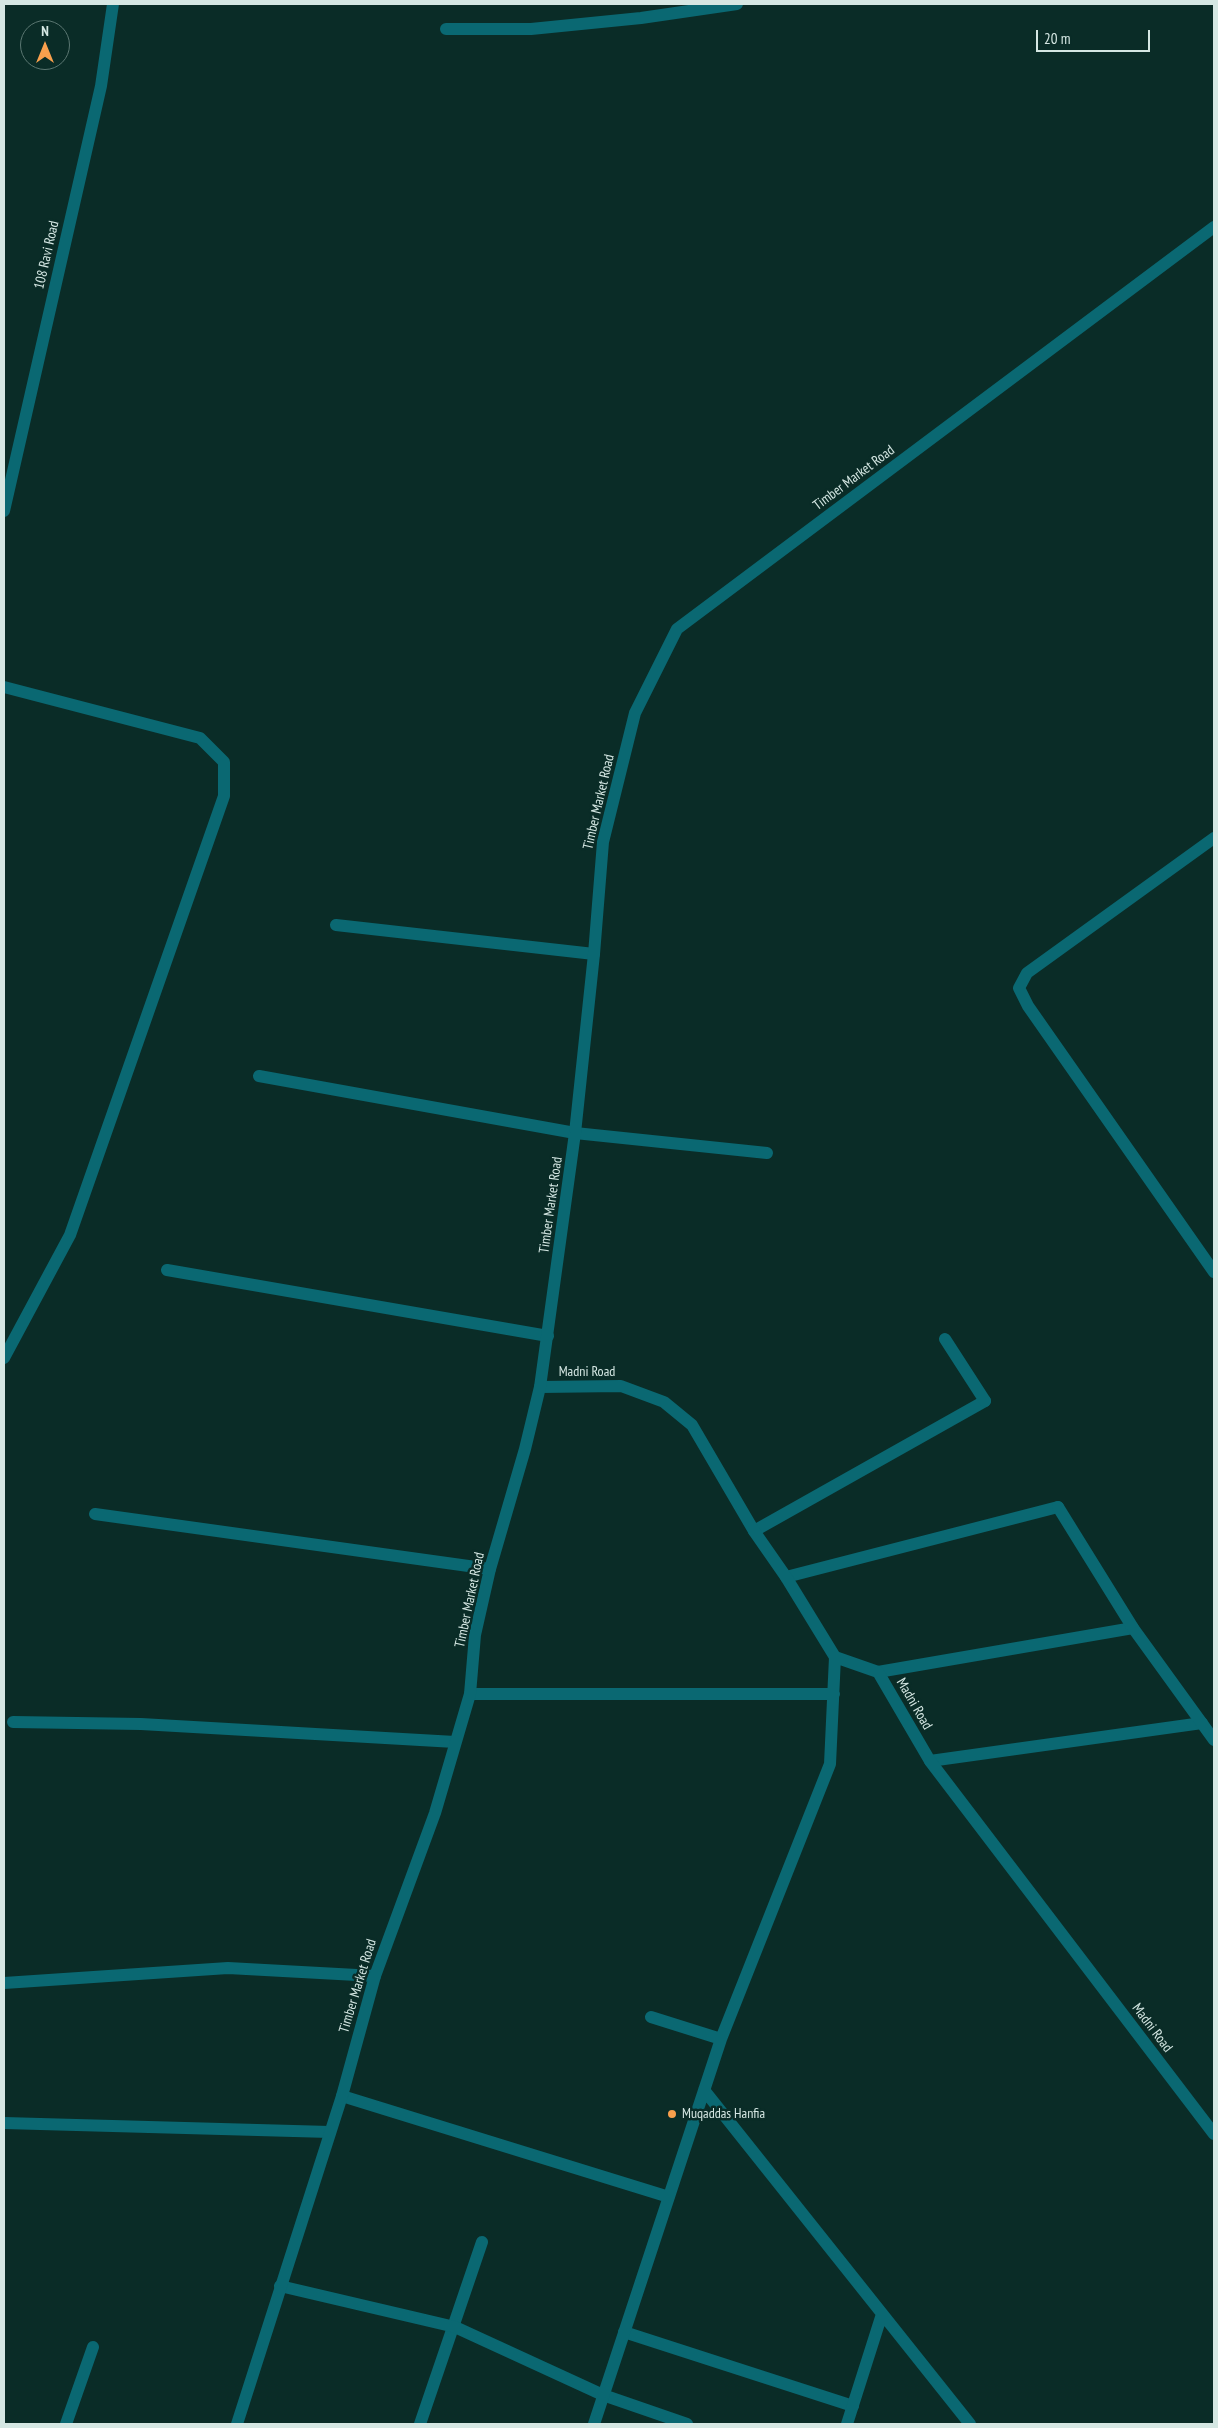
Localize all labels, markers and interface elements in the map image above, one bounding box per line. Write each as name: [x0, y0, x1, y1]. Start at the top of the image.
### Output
north arrow: [20, 20, 70, 70]
scale bar: [1038, 20, 1152, 52]
text: N: [41, 22, 49, 40]
text: 20 m: [1044, 29, 1070, 48]
street label: 108 Ravi Road: [31, 219, 63, 291]
street label: Timber Market Road: [810, 442, 898, 514]
street label: Timber Market Road: [580, 753, 618, 851]
street label: Timber Market Road: [536, 1156, 566, 1254]
street label: Madni Road: [559, 1364, 615, 1380]
street label: Timber Market Road: [452, 1551, 488, 1649]
street label: Madni Road: [893, 1675, 935, 1733]
street label: Timber Market Road: [336, 1937, 380, 2035]
street label: Madni Road: [1128, 2000, 1176, 2056]
place label: Muqaddas Hanfia: [682, 2106, 765, 2122]
marker: Muqaddas Hanfia: [666, 2108, 678, 2120]

